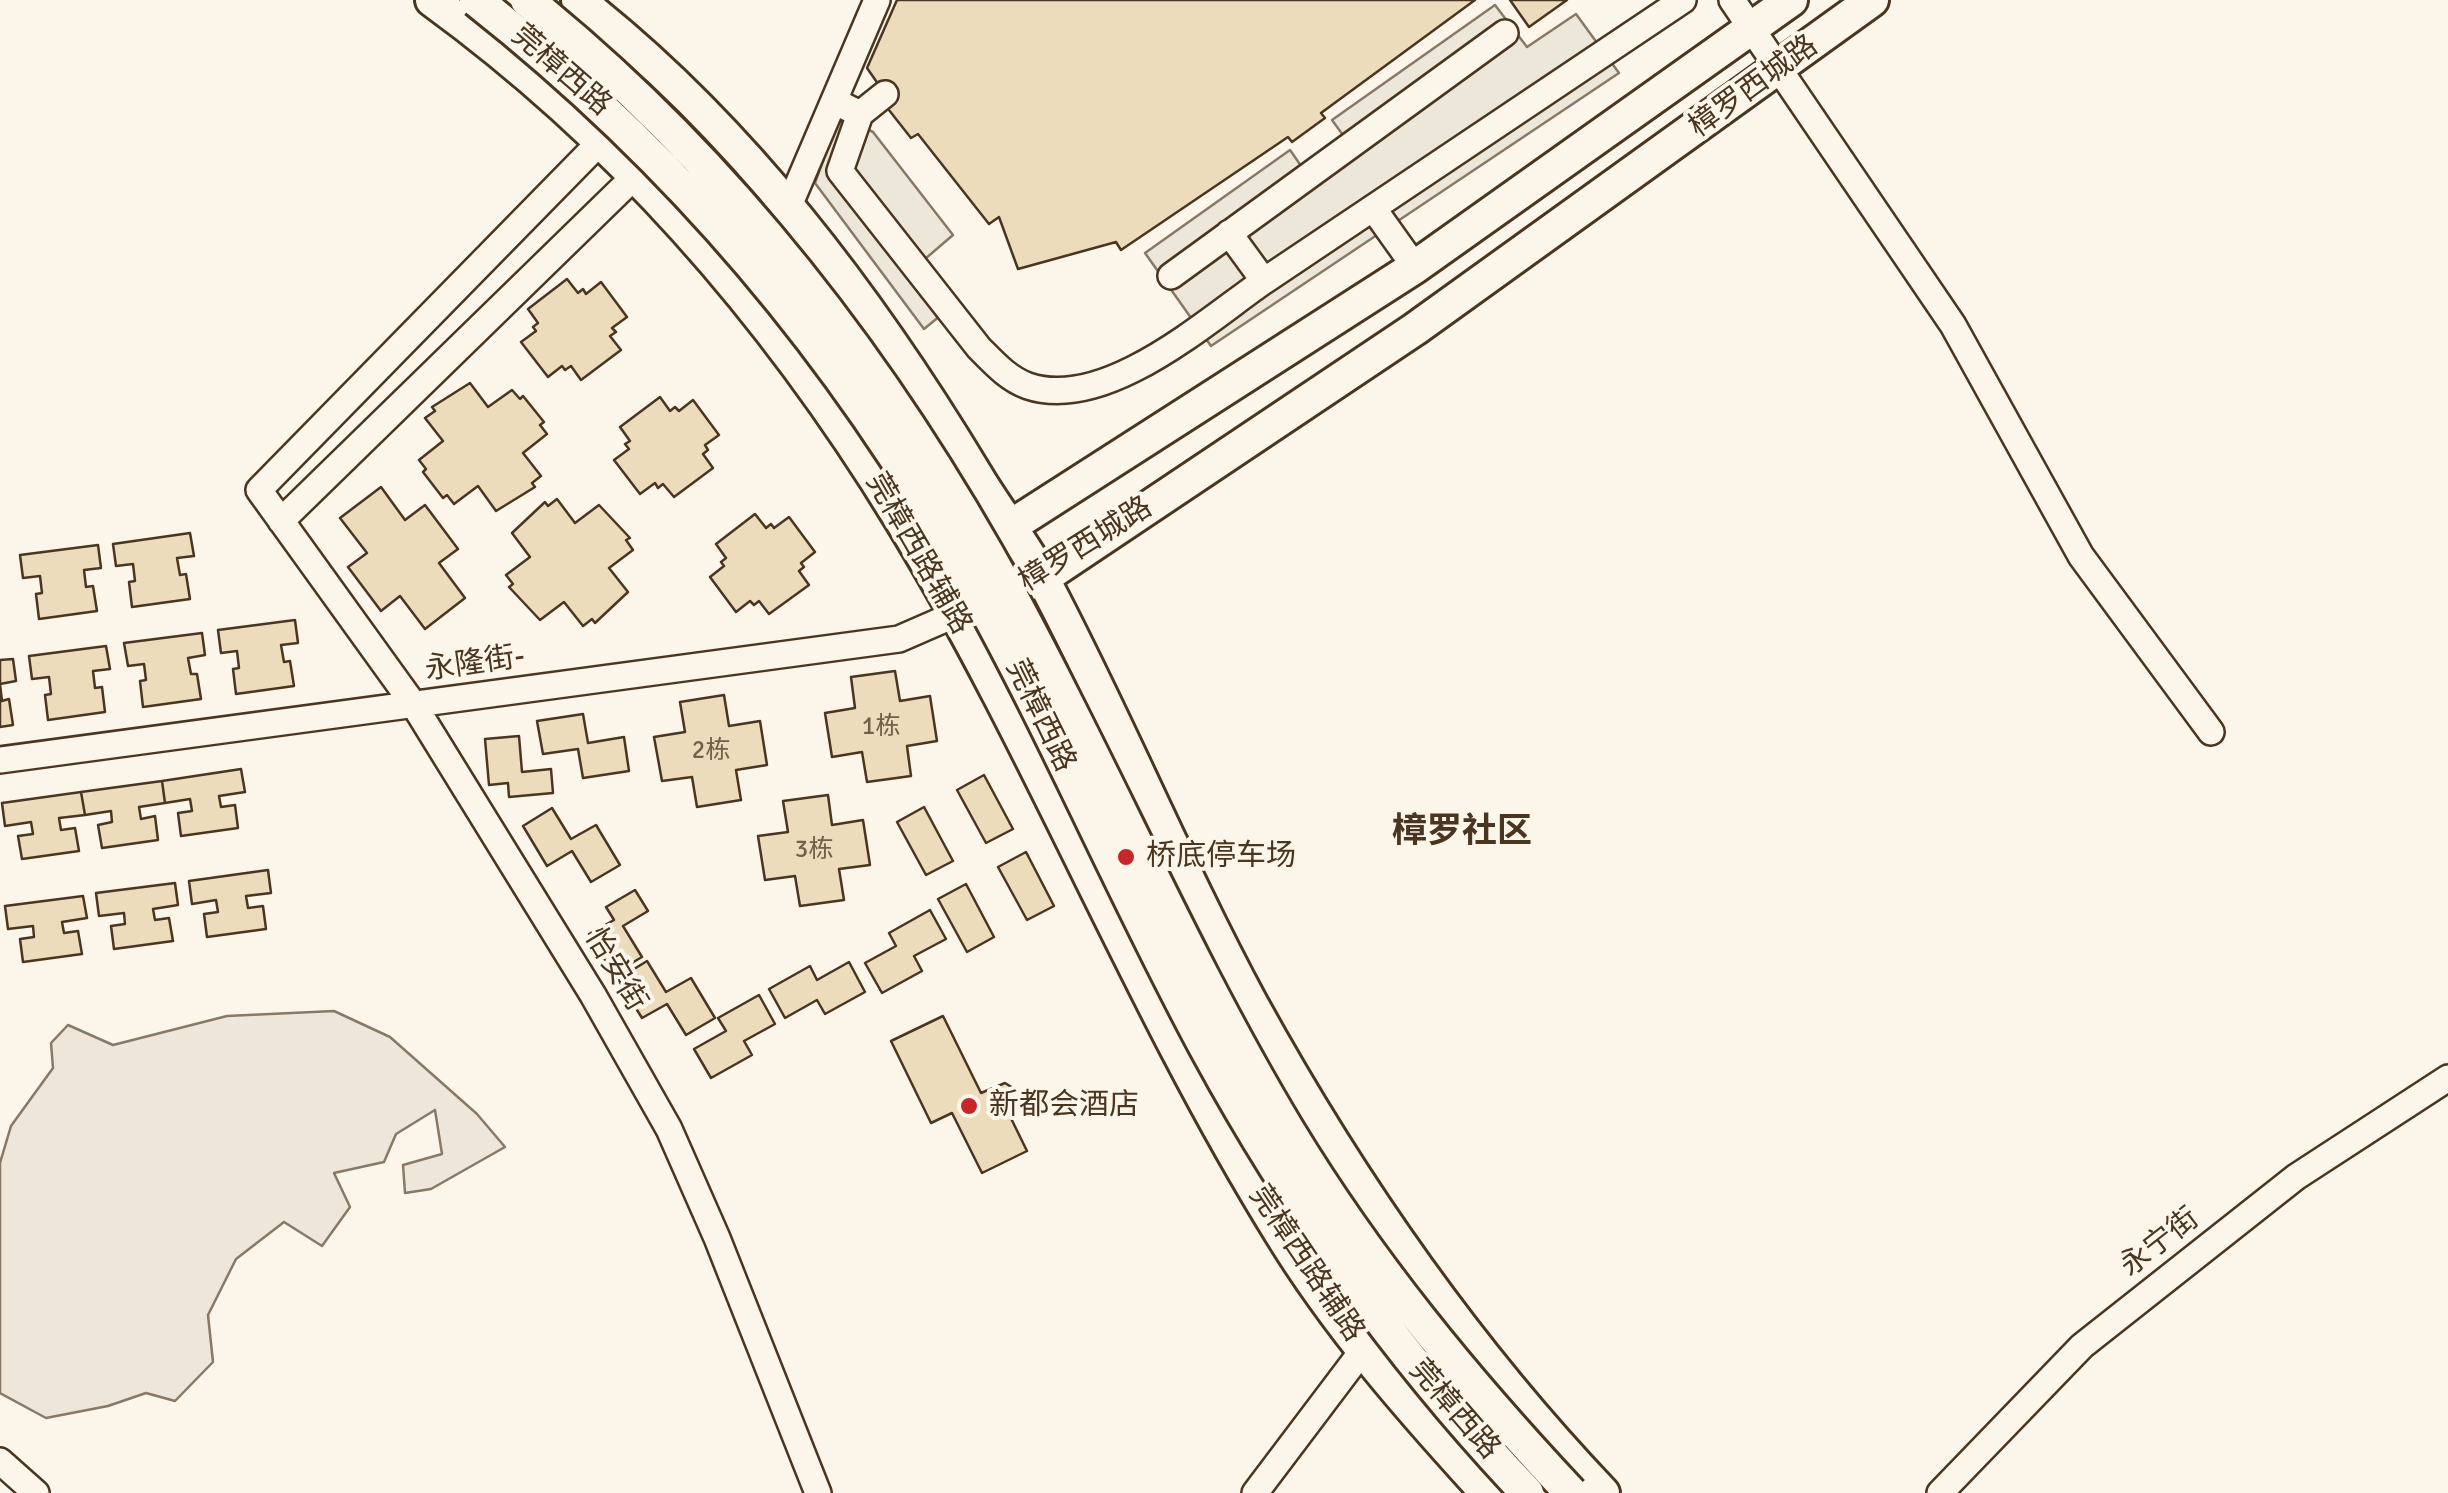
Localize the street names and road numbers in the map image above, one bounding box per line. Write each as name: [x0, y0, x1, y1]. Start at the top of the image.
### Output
street label: 莞樟西路: [504, 18, 618, 124]
street label: 樟罗西城路: [1683, 28, 1825, 146]
street label: 莞樟西路辅路: [857, 467, 979, 641]
street label: 樟罗西城路: [1013, 490, 1159, 600]
street label: 永隆街-: [423, 639, 527, 689]
street label: 莞樟西路: [998, 654, 1082, 778]
street label: 怡安街: [576, 922, 654, 1018]
street label: 莞樟西路辅路: [1241, 1179, 1371, 1349]
street label: 永宁街: [2113, 1201, 2207, 1285]
street label: 莞樟西路: [1401, 1353, 1507, 1467]

